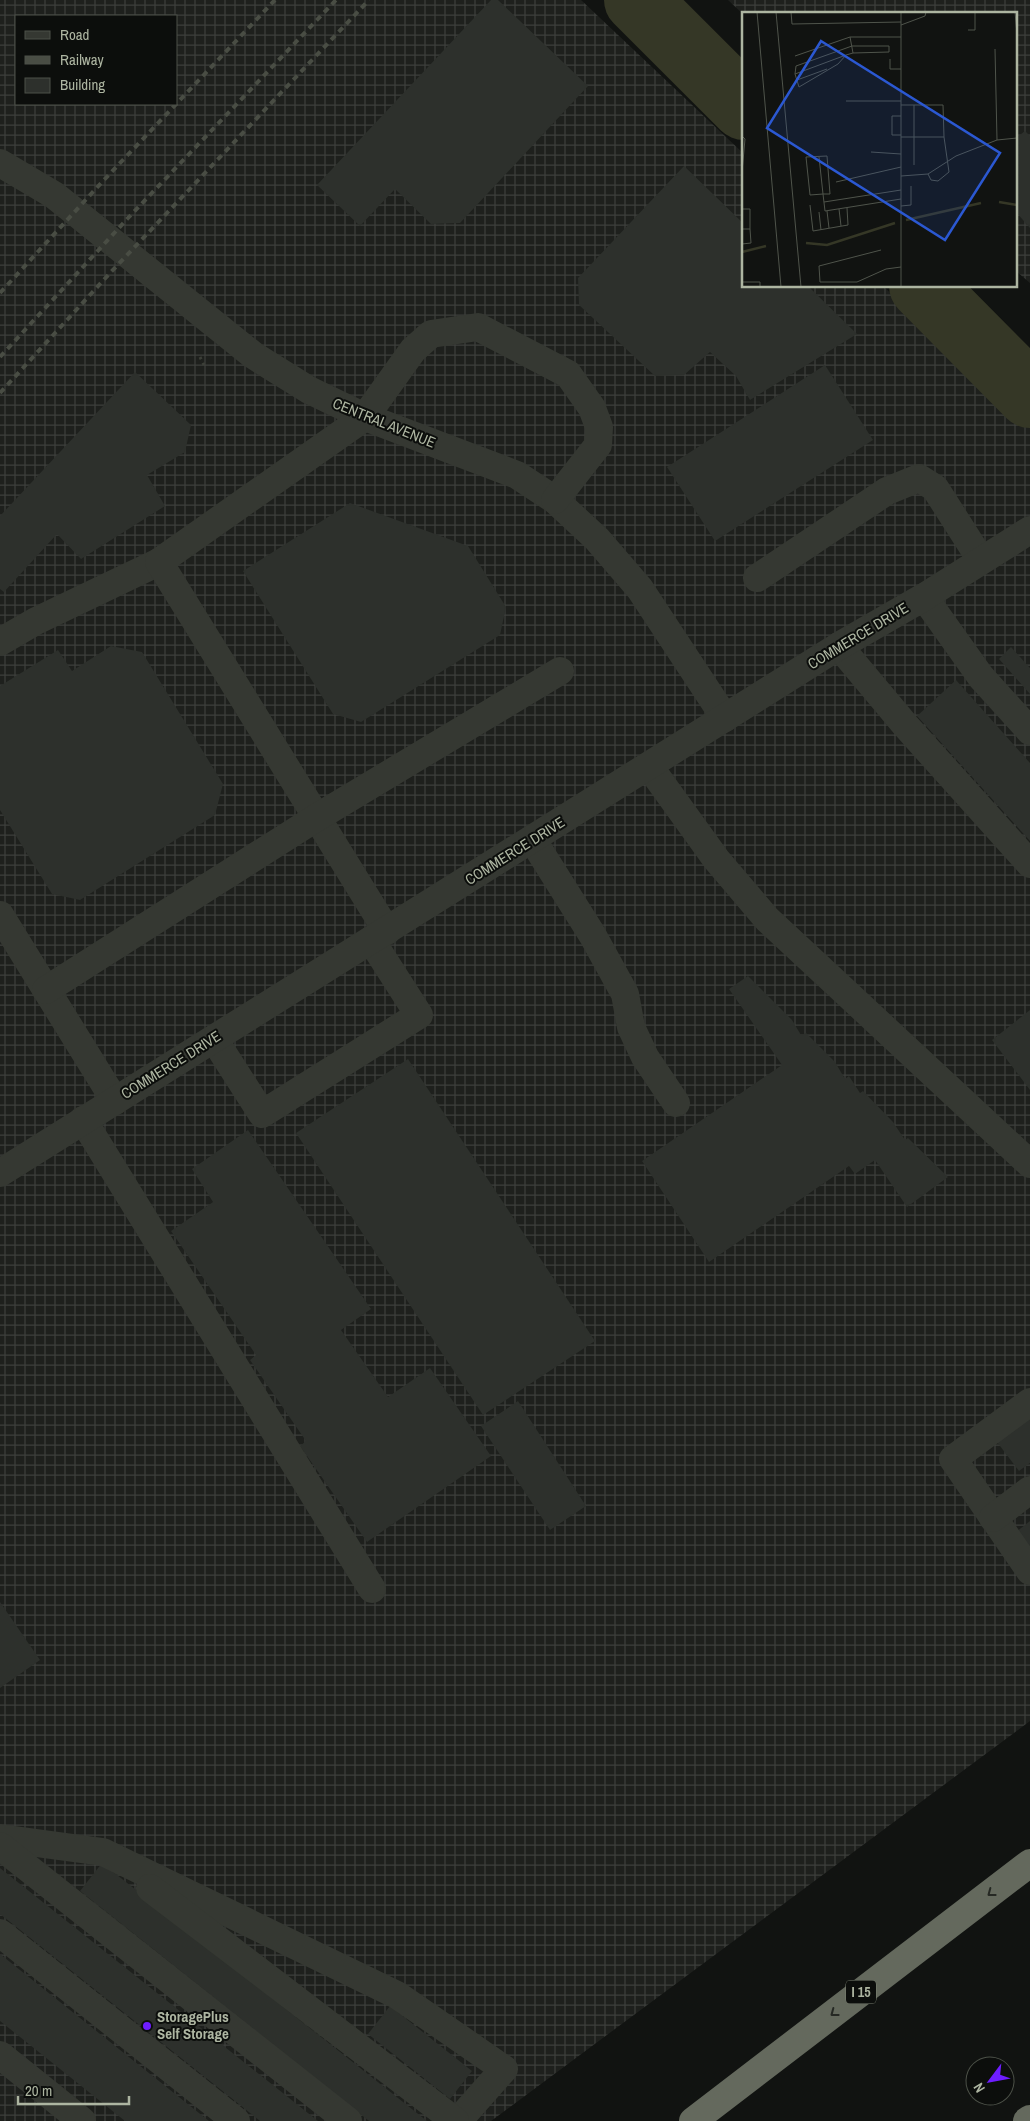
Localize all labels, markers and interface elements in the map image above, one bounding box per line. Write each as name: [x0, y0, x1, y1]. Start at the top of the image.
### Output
inset map: [742, 12, 1018, 288]
legend: [15, 15, 178, 105]
text: Road: [60, 24, 89, 45]
text: Railway: [60, 49, 105, 70]
text: Building: [60, 74, 105, 95]
street label: CENTRAL AVENUE: [330, 392, 439, 453]
street label: COMMERCE DRIVE: [803, 597, 912, 674]
street label: COMMERCE DRIVE: [461, 811, 569, 890]
street label: COMMERCE DRIVE: [117, 1025, 225, 1104]
one-way arrow: [988, 1887, 997, 1895]
road number: I 15: [846, 1980, 876, 2004]
place label: StoragePlus Self Storage: [157, 2006, 229, 2044]
one-way arrow: [831, 2007, 840, 2016]
marker: StoragePlus Self Storage: [141, 2020, 153, 2032]
north arrow: [965, 2056, 1015, 2106]
scale bar: [18, 2074, 129, 2106]
text: 20 m: [25, 2080, 52, 2101]
text: N: [969, 2080, 989, 2096]

